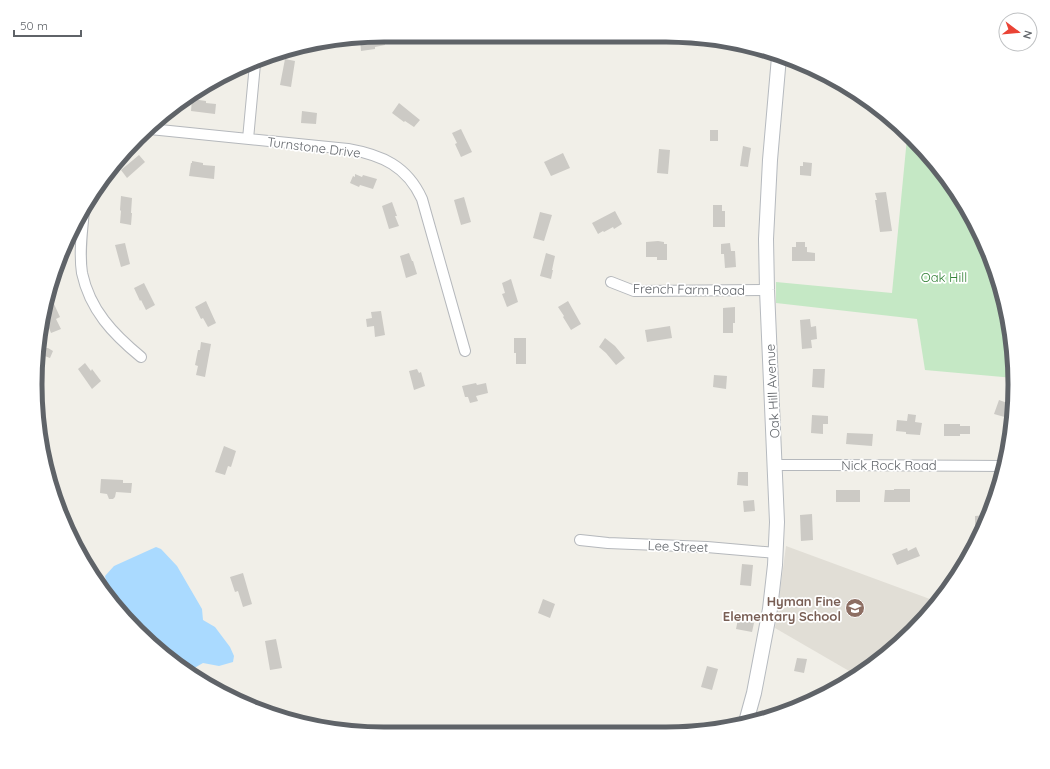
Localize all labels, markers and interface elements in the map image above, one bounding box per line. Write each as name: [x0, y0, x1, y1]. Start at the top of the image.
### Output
scale bar: [14, 12, 81, 38]
north arrow: [998, 12, 1038, 52]
text: 50 m: [20, 18, 48, 33]
text: N: [1020, 29, 1035, 41]
street label: Turnstone Drive: [266, 133, 362, 161]
park label: Oak Hill: [921, 269, 967, 285]
street label: French Farm Road: [633, 280, 745, 298]
street label: Oak Hill Avenue: [762, 343, 782, 439]
street label: Nick Rock Road: [841, 457, 937, 473]
street label: Lee Street: [647, 537, 709, 555]
place label: Hyman Fine Elementary School: [723, 593, 841, 624]
school or university icon: Hyman Fine Elementary School: [844, 597, 866, 619]

